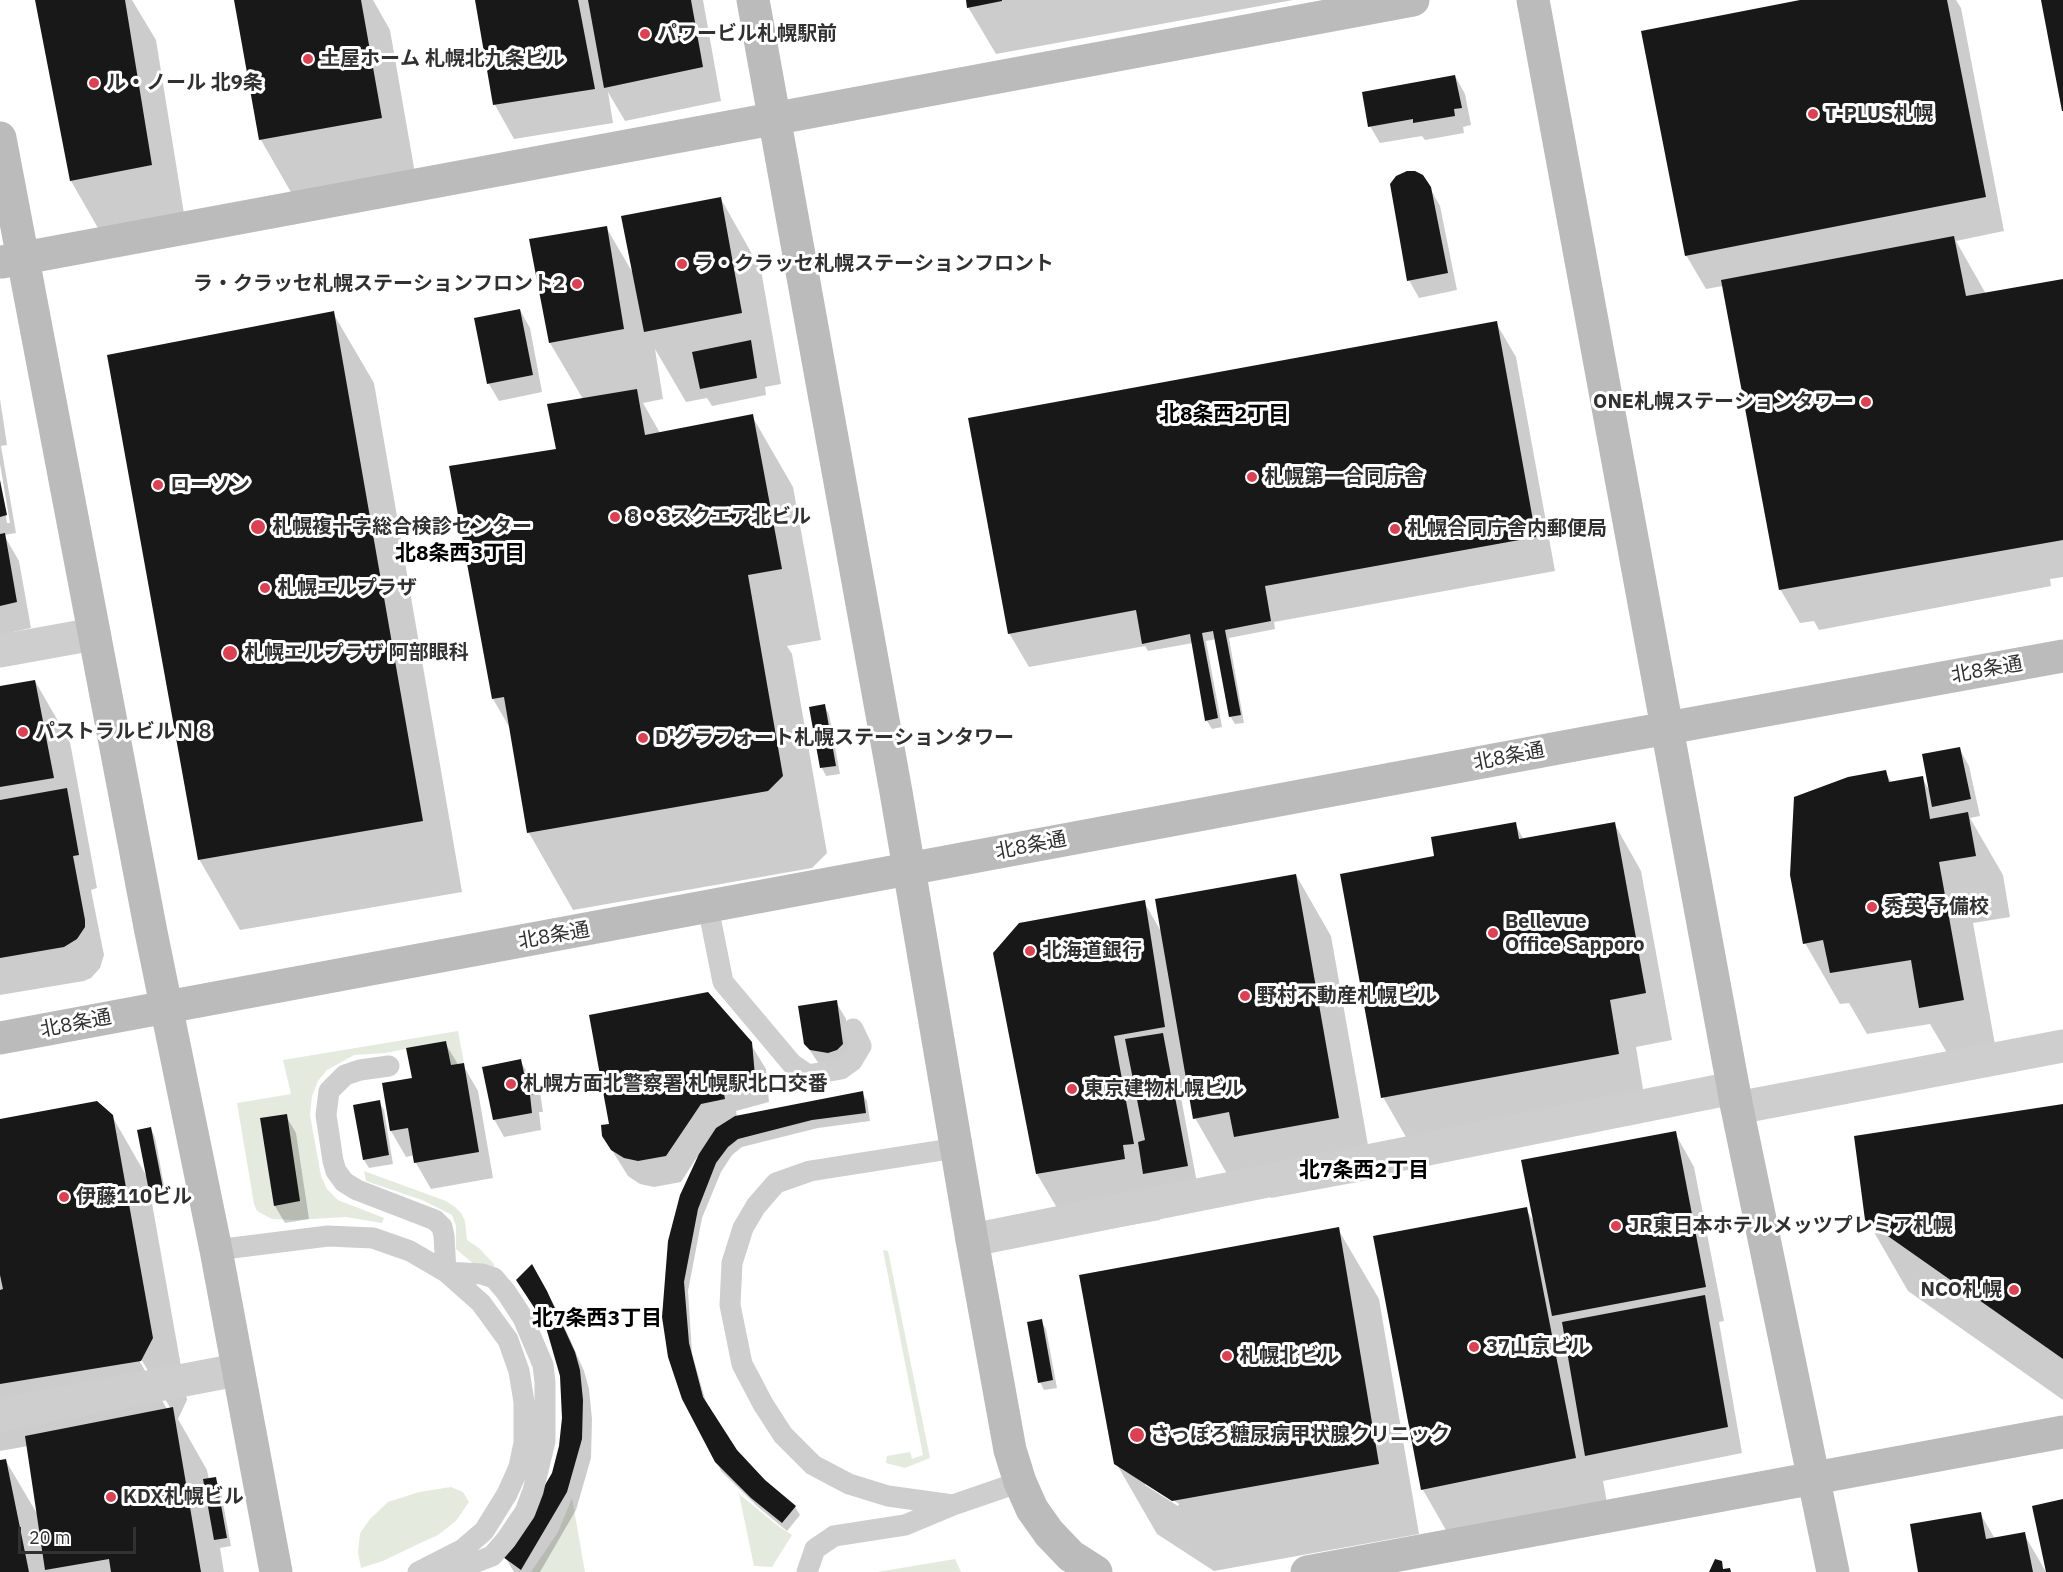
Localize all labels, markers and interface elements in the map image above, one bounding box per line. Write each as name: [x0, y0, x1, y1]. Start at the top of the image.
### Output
place label: パワービル札幌駅前: [657, 22, 837, 46]
marker: パワービル札幌駅前: [638, 27, 652, 41]
place label: 土屋ホーム 札幌北九条ビル: [320, 47, 565, 71]
marker: 土屋ホーム 札幌北九条ビル: [301, 52, 315, 66]
place label: ル・ノール 北9条: [106, 71, 263, 95]
marker: ル・ノール 北9条: [87, 76, 101, 90]
place label: T-PLUS札幌: [1825, 102, 1933, 126]
marker: T-PLUS札幌: [1806, 107, 1820, 121]
place label: ラ・クラッセ札幌ステーションフロント: [694, 252, 1054, 276]
marker: ラ・クラッセ札幌ステーションフロント: [675, 257, 689, 271]
place label: ラ・クラッセ札幌ステーションフロント2: [193, 272, 565, 296]
marker: ラ・クラッセ札幌ステーションフロント2: [570, 277, 584, 291]
place label: ONE札幌ステーションタワー: [1593, 390, 1854, 414]
marker: ONE札幌ステーションタワー: [1859, 395, 1873, 409]
district label: 北8条西2丁目: [1159, 402, 1289, 428]
place label: 札幌第一合同庁舎: [1264, 465, 1424, 489]
marker: 札幌第一合同庁舎: [1245, 470, 1259, 484]
place label: ローソン: [170, 473, 250, 497]
marker: ローソン: [151, 478, 165, 492]
place label: 8・3スクエア北ビル: [627, 505, 811, 529]
marker: 8・3スクエア北ビル: [608, 510, 622, 524]
place label: 札幌複十字総合検診センター: [272, 515, 532, 539]
place label: 札幌合同庁舎内郵便局: [1407, 517, 1607, 541]
marker: 札幌複十字総合検診センター: [249, 518, 267, 536]
marker: 札幌合同庁舎内郵便局: [1388, 522, 1402, 536]
district label: 北8条西3丁目: [395, 541, 525, 567]
place label: 札幌エルプラザ: [277, 576, 417, 600]
marker: 札幌エルプラザ: [258, 581, 272, 595]
place label: 札幌エルプラザ 阿部眼科: [244, 641, 469, 665]
marker: 札幌エルプラザ 阿部眼科: [221, 644, 239, 662]
street label: 北8条通: [1949, 652, 2025, 688]
place label: パストラルビルＮ８: [35, 720, 215, 744]
marker: パストラルビルＮ８: [16, 725, 30, 739]
place label: D'グラフォート札幌ステーションタワー: [655, 726, 1014, 750]
marker: D'グラフォート札幌ステーションタワー: [636, 731, 650, 745]
street label: 北8条通: [1471, 738, 1547, 776]
street label: 北8条通: [993, 827, 1069, 865]
place label: 秀英 予備校: [1884, 895, 1989, 919]
marker: 秀英 予備校: [1865, 900, 1879, 914]
place label: Bellevue Office Sapporo: [1505, 910, 1644, 957]
street label: 北8条通: [516, 918, 592, 954]
marker: Bellevue Office Sapporo: [1486, 926, 1500, 940]
place label: 北海道銀行: [1042, 939, 1142, 963]
marker: 北海道銀行: [1023, 944, 1037, 958]
place label: 野村不動産札幌ビル: [1257, 984, 1437, 1008]
marker: 野村不動産札幌ビル: [1238, 989, 1252, 1003]
street label: 北8条通: [38, 1005, 114, 1043]
place label: 札幌方面北警察署 札幌駅北口交番: [523, 1072, 828, 1096]
marker: 札幌方面北警察署 札幌駅北口交番: [504, 1077, 518, 1091]
place label: 東京建物札幌ビル: [1084, 1077, 1244, 1101]
marker: 東京建物札幌ビル: [1065, 1082, 1079, 1096]
district label: 北7条西2丁目: [1299, 1158, 1429, 1184]
place label: 伊藤110ビル: [76, 1185, 192, 1209]
marker: 伊藤110ビル: [57, 1190, 71, 1204]
place label: JR東日本ホテルメッツプレミア札幌: [1628, 1214, 1953, 1238]
marker: JR東日本ホテルメッツプレミア札幌: [1609, 1219, 1623, 1233]
place label: NCO札幌: [1920, 1278, 2002, 1302]
marker: NCO札幌: [2007, 1283, 2021, 1297]
district label: 北7条西3丁目: [532, 1306, 662, 1332]
place label: 37山京ビル: [1486, 1335, 1590, 1359]
marker: 37山京ビル: [1467, 1340, 1481, 1354]
place label: 札幌北ビル: [1239, 1344, 1339, 1368]
marker: 札幌北ビル: [1220, 1349, 1234, 1363]
place label: さっぽろ糖尿病甲状腺クリニック: [1150, 1423, 1450, 1447]
marker: さっぽろ糖尿病甲状腺クリニック: [1128, 1426, 1146, 1444]
place label: KDX札幌ビル: [123, 1485, 244, 1509]
marker: KDX札幌ビル: [104, 1490, 118, 1504]
scale bar: [21, 1515, 140, 1553]
text: 20 m: [29, 1526, 71, 1549]

